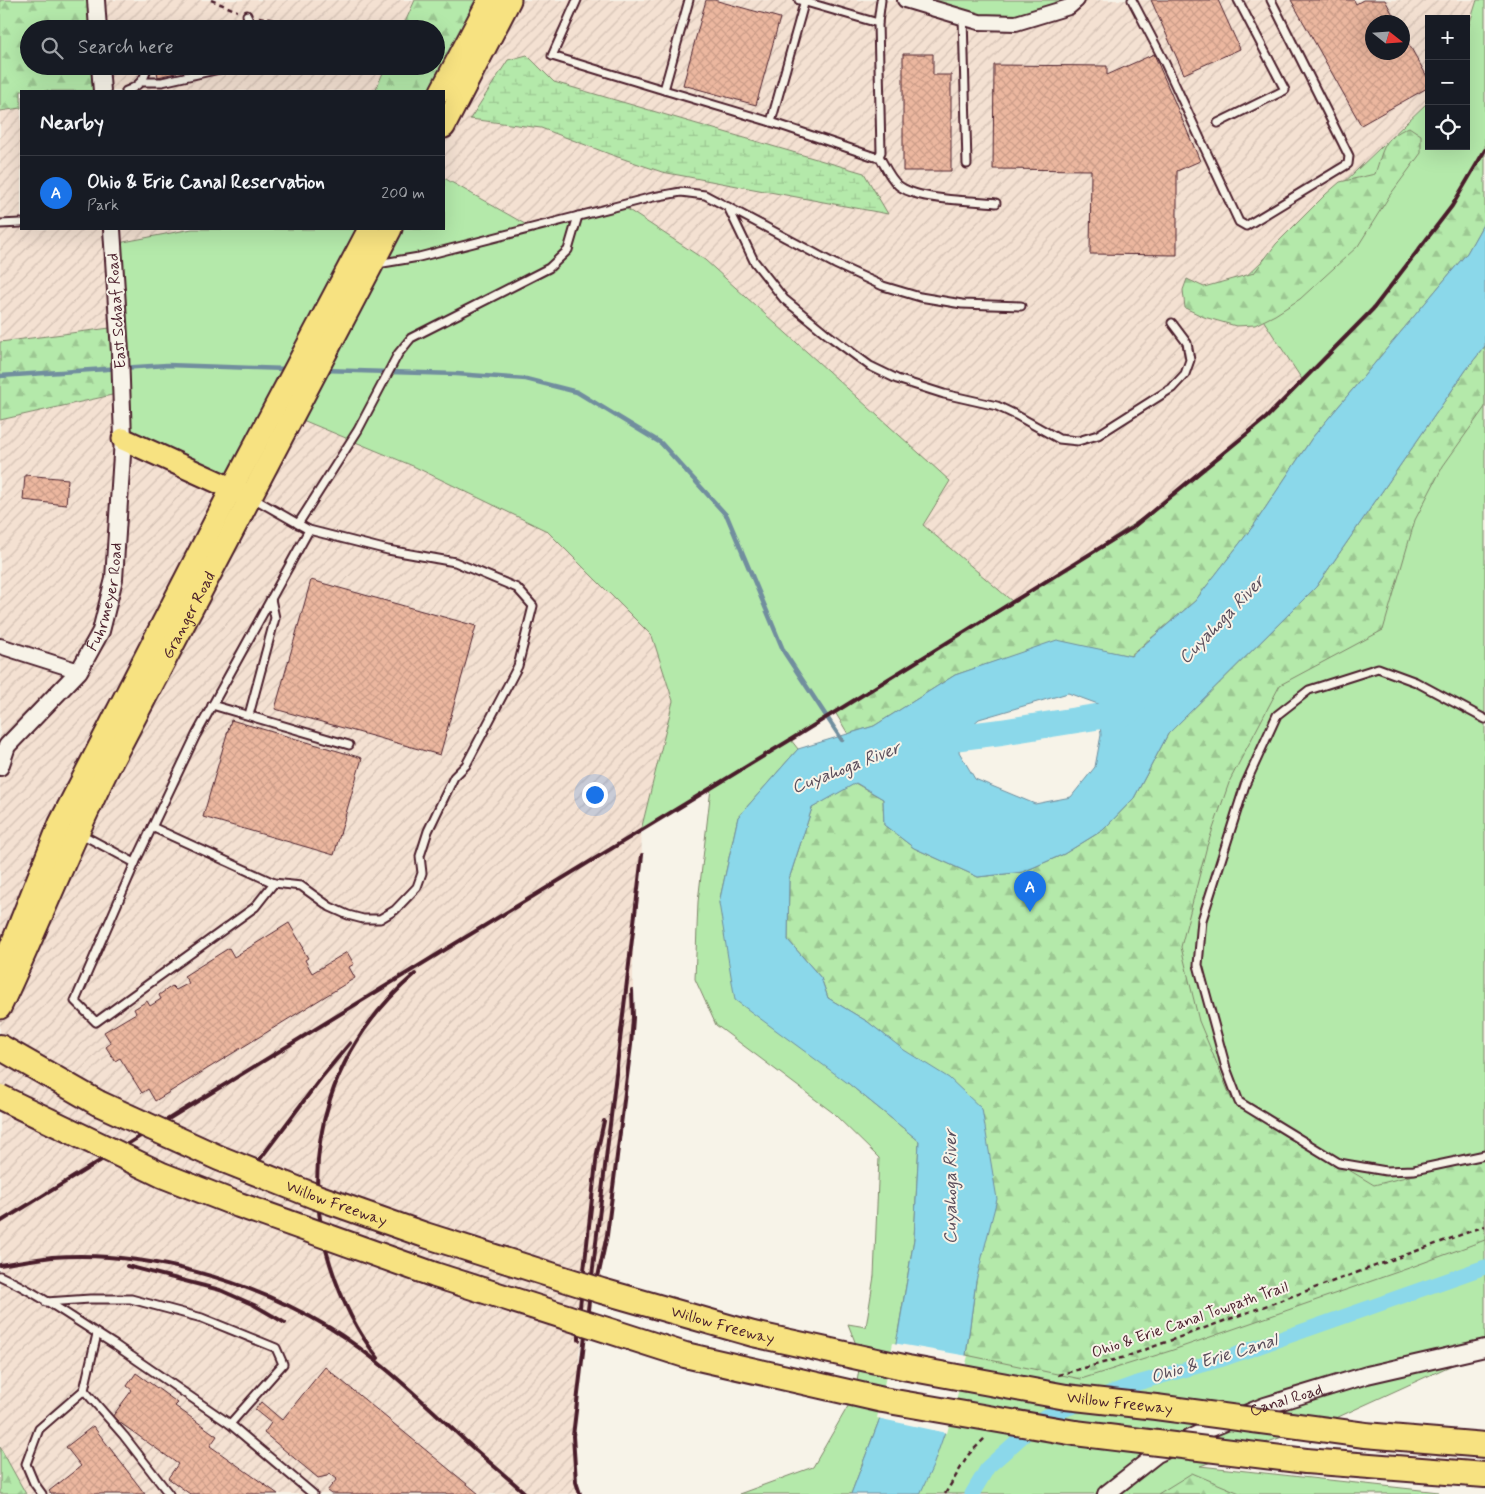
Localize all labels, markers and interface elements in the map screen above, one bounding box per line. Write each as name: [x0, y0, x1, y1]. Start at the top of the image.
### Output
north arrow: [1365, 15, 1410, 60]
map controls: [1425, 15, 1470, 150]
button: +: [1425, 15, 1470, 60]
search box: [20, 20, 445, 75]
icon: search: [38, 34, 66, 62]
text: Search here: [78, 35, 174, 60]
button: −: [1425, 60, 1470, 105]
button: locate: [1425, 105, 1470, 150]
text: Nearby: [40, 109, 104, 137]
text: Ohio & Erie Canal Reservation: [87, 170, 325, 195]
text: A: [51, 183, 61, 204]
text: 200 m: [381, 183, 425, 204]
text: Park: [87, 195, 119, 216]
street label: East Schaaf Road: [102, 252, 132, 370]
street label: Fuhrmeyer Road: [81, 542, 127, 655]
street label: Granger Road: [157, 568, 220, 662]
water label: Cuyahoga River: [1174, 569, 1272, 670]
water label: Cuyahoga River: [788, 735, 906, 800]
your location: [582, 782, 608, 808]
pin: A: [1014, 871, 1046, 912]
water label: Cuyahoga River: [939, 1127, 963, 1244]
street label: Willow Freeway: [283, 1175, 390, 1231]
street label: Ohio & Erie Canal Towpath Trail: [1089, 1277, 1291, 1363]
street label: Willow Freeway: [669, 1301, 777, 1349]
water label: Ohio & Erie Canal: [1148, 1329, 1280, 1389]
street label: Canal Road: [1246, 1379, 1325, 1422]
street label: Willow Freeway: [1066, 1387, 1174, 1420]

